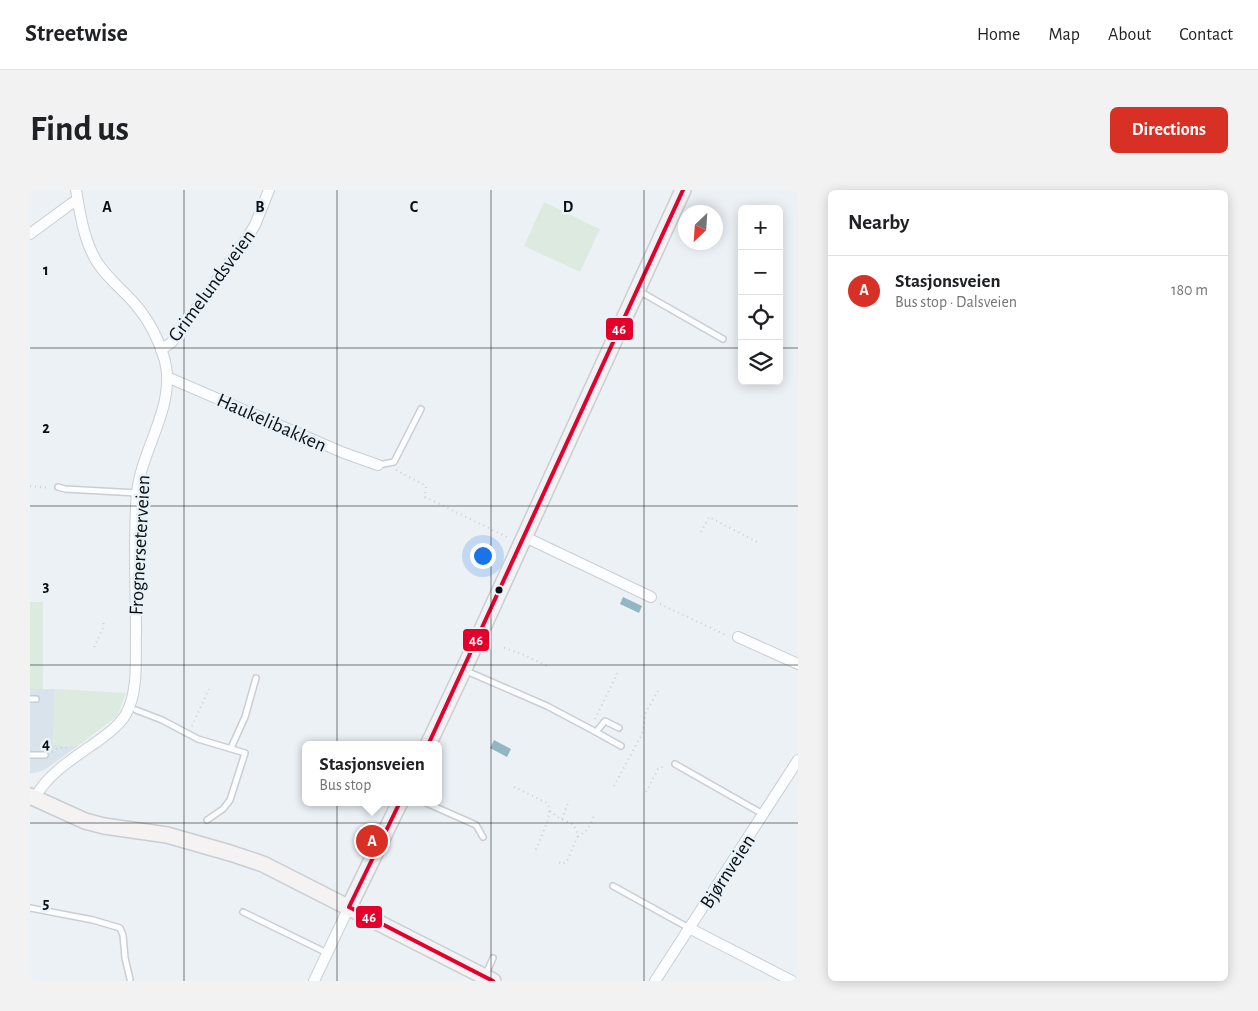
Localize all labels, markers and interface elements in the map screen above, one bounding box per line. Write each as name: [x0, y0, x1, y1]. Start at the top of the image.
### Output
text: Streetwise: [25, 22, 128, 46]
text: Home: [977, 26, 1020, 44]
text: Map: [1048, 26, 1080, 44]
text: About: [1108, 26, 1151, 44]
text: Contact: [1179, 26, 1233, 44]
button: Directions: [1110, 107, 1228, 153]
text: Find us: [30, 112, 129, 147]
text: A: [102, 199, 112, 215]
text: B: [255, 199, 265, 215]
text: C: [410, 199, 419, 215]
text: D: [563, 199, 574, 215]
north arrow: [678, 205, 723, 250]
map controls: [738, 205, 783, 385]
button: +: [738, 205, 783, 250]
text: Nearby: [848, 212, 909, 233]
street label: Grimelundsveien: [165, 226, 259, 345]
button: −: [738, 250, 783, 295]
text: 1: [43, 262, 49, 278]
text: Stasjonsveien: [895, 272, 1001, 291]
text: A: [859, 282, 869, 298]
text: 180 m: [1171, 282, 1208, 298]
text: Bus stop · Dalsveien: [895, 294, 1017, 310]
button: locate: [738, 295, 783, 340]
line badge: 46: [605, 317, 634, 341]
text: 46: [612, 323, 626, 337]
button: layers: [738, 340, 783, 385]
street label: Haukelibakken: [214, 390, 329, 456]
text: 2: [42, 420, 50, 436]
street label: Frognerseterveien: [126, 474, 154, 616]
your location: [470, 543, 496, 569]
text: 3: [43, 578, 50, 594]
unlabelled marker: [494, 585, 504, 595]
line badge: 46: [462, 628, 490, 652]
text: 46: [469, 634, 483, 648]
text: 4: [42, 736, 50, 752]
popup: [302, 741, 442, 806]
text: Stasjonsveien: [319, 755, 425, 774]
text: Bus stop: [319, 777, 371, 793]
pin: A: [356, 822, 388, 860]
street label: Bjørnveien: [697, 831, 759, 912]
text: 5: [43, 895, 50, 911]
line badge: 46: [355, 905, 383, 929]
text: 46: [362, 911, 376, 925]

